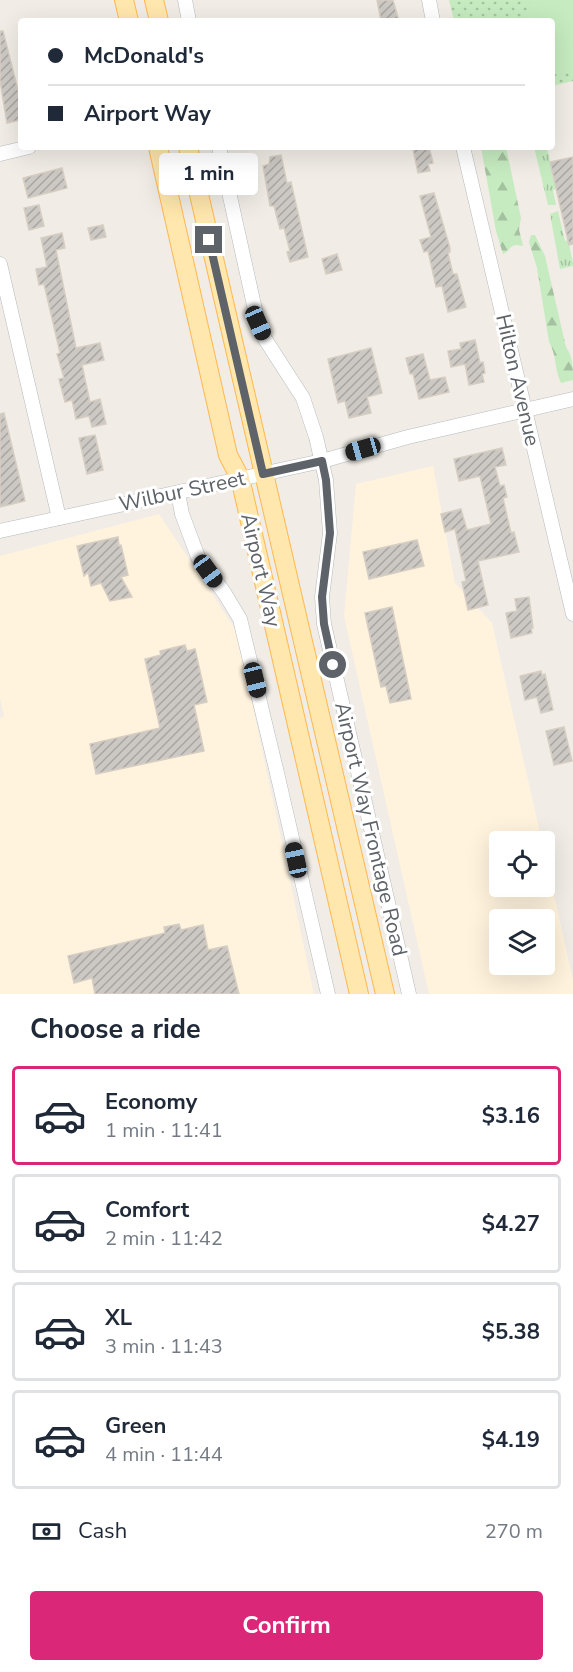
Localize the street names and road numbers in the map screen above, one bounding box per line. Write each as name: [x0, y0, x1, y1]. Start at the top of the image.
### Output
street label: Hilton Avenue: [489, 311, 547, 449]
street label: Wilbur Street: [116, 464, 248, 518]
street label: Airport Way: [234, 510, 288, 630]
street label: Airport Way Frontage Road: [328, 699, 414, 959]

